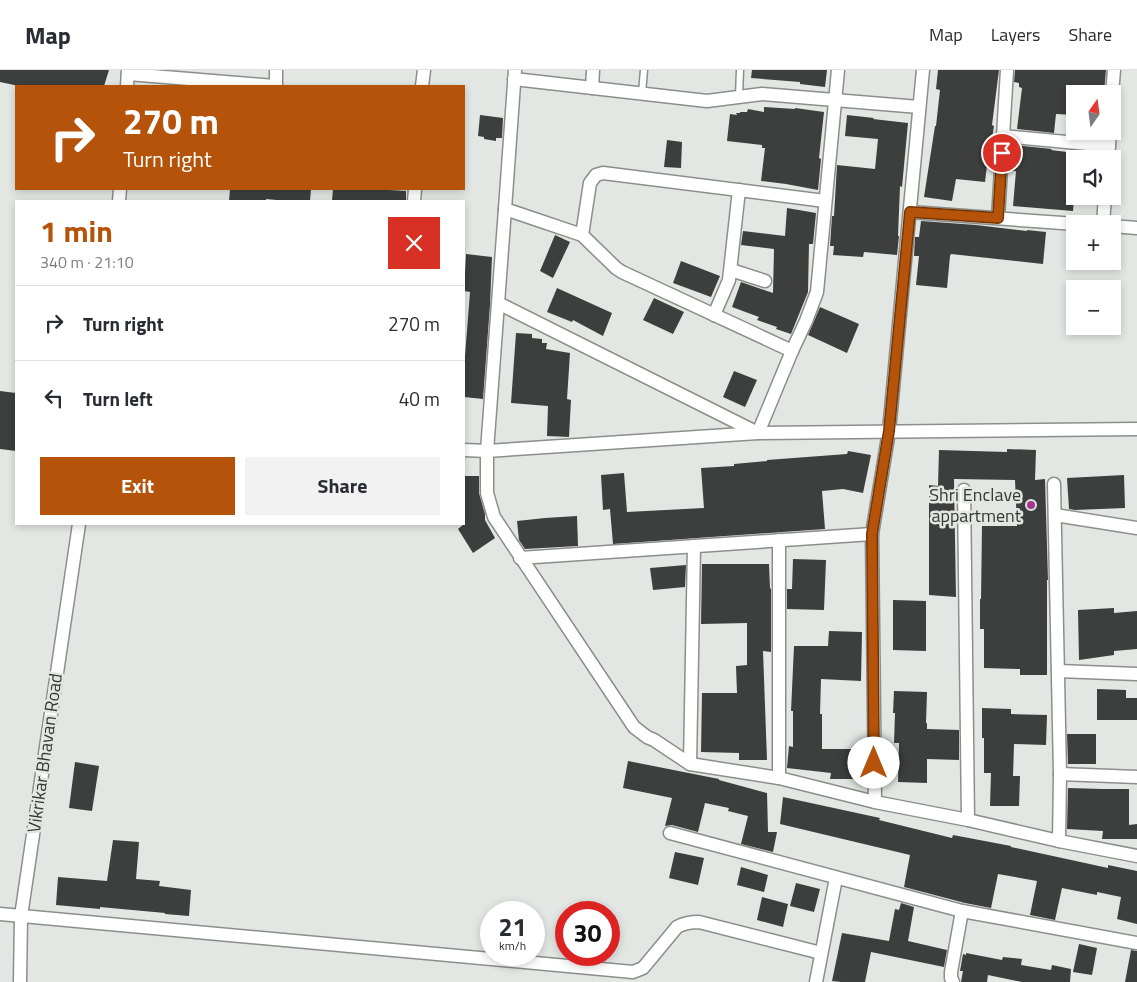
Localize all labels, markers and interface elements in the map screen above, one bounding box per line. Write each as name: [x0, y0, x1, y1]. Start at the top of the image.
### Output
text: Map: [25, 17, 71, 53]
text: Map: [929, 21, 963, 48]
text: Layers: [991, 21, 1040, 48]
text: Share: [1068, 21, 1112, 48]
north arrow: [1066, 85, 1121, 140]
map controls: [1066, 85, 1121, 335]
text: 270 m: [123, 94, 219, 148]
icon: right: [40, 105, 105, 170]
pin: [981, 132, 1023, 174]
icon: arrive: [988, 139, 1016, 167]
text: Turn right: [123, 142, 212, 176]
button: sound: [1066, 150, 1121, 205]
text: 1 min: [40, 208, 113, 254]
button: +: [1066, 215, 1121, 270]
button: close: [388, 217, 440, 269]
text: 340 m · 21:10: [40, 250, 134, 274]
button: −: [1066, 280, 1121, 335]
icon: right: [40, 309, 68, 337]
text: Turn right: [83, 309, 164, 338]
text: 270 m: [388, 309, 440, 338]
icon: left: [40, 384, 68, 412]
text: Turn left: [83, 384, 153, 413]
text: 40 m: [399, 384, 440, 413]
button: Exit: [40, 457, 235, 515]
button: Share: [245, 457, 440, 515]
place label: Shri Enclave appartment: [929, 481, 1022, 529]
marker: Shri Enclave appartment: [1025, 499, 1037, 511]
street label: Vikrikar Bhavan Road: [20, 671, 69, 834]
position arrow: [847, 736, 899, 788]
speed limit sign: 30: [555, 901, 620, 966]
text: 21: [498, 908, 527, 946]
text: km/h: [499, 936, 526, 955]

